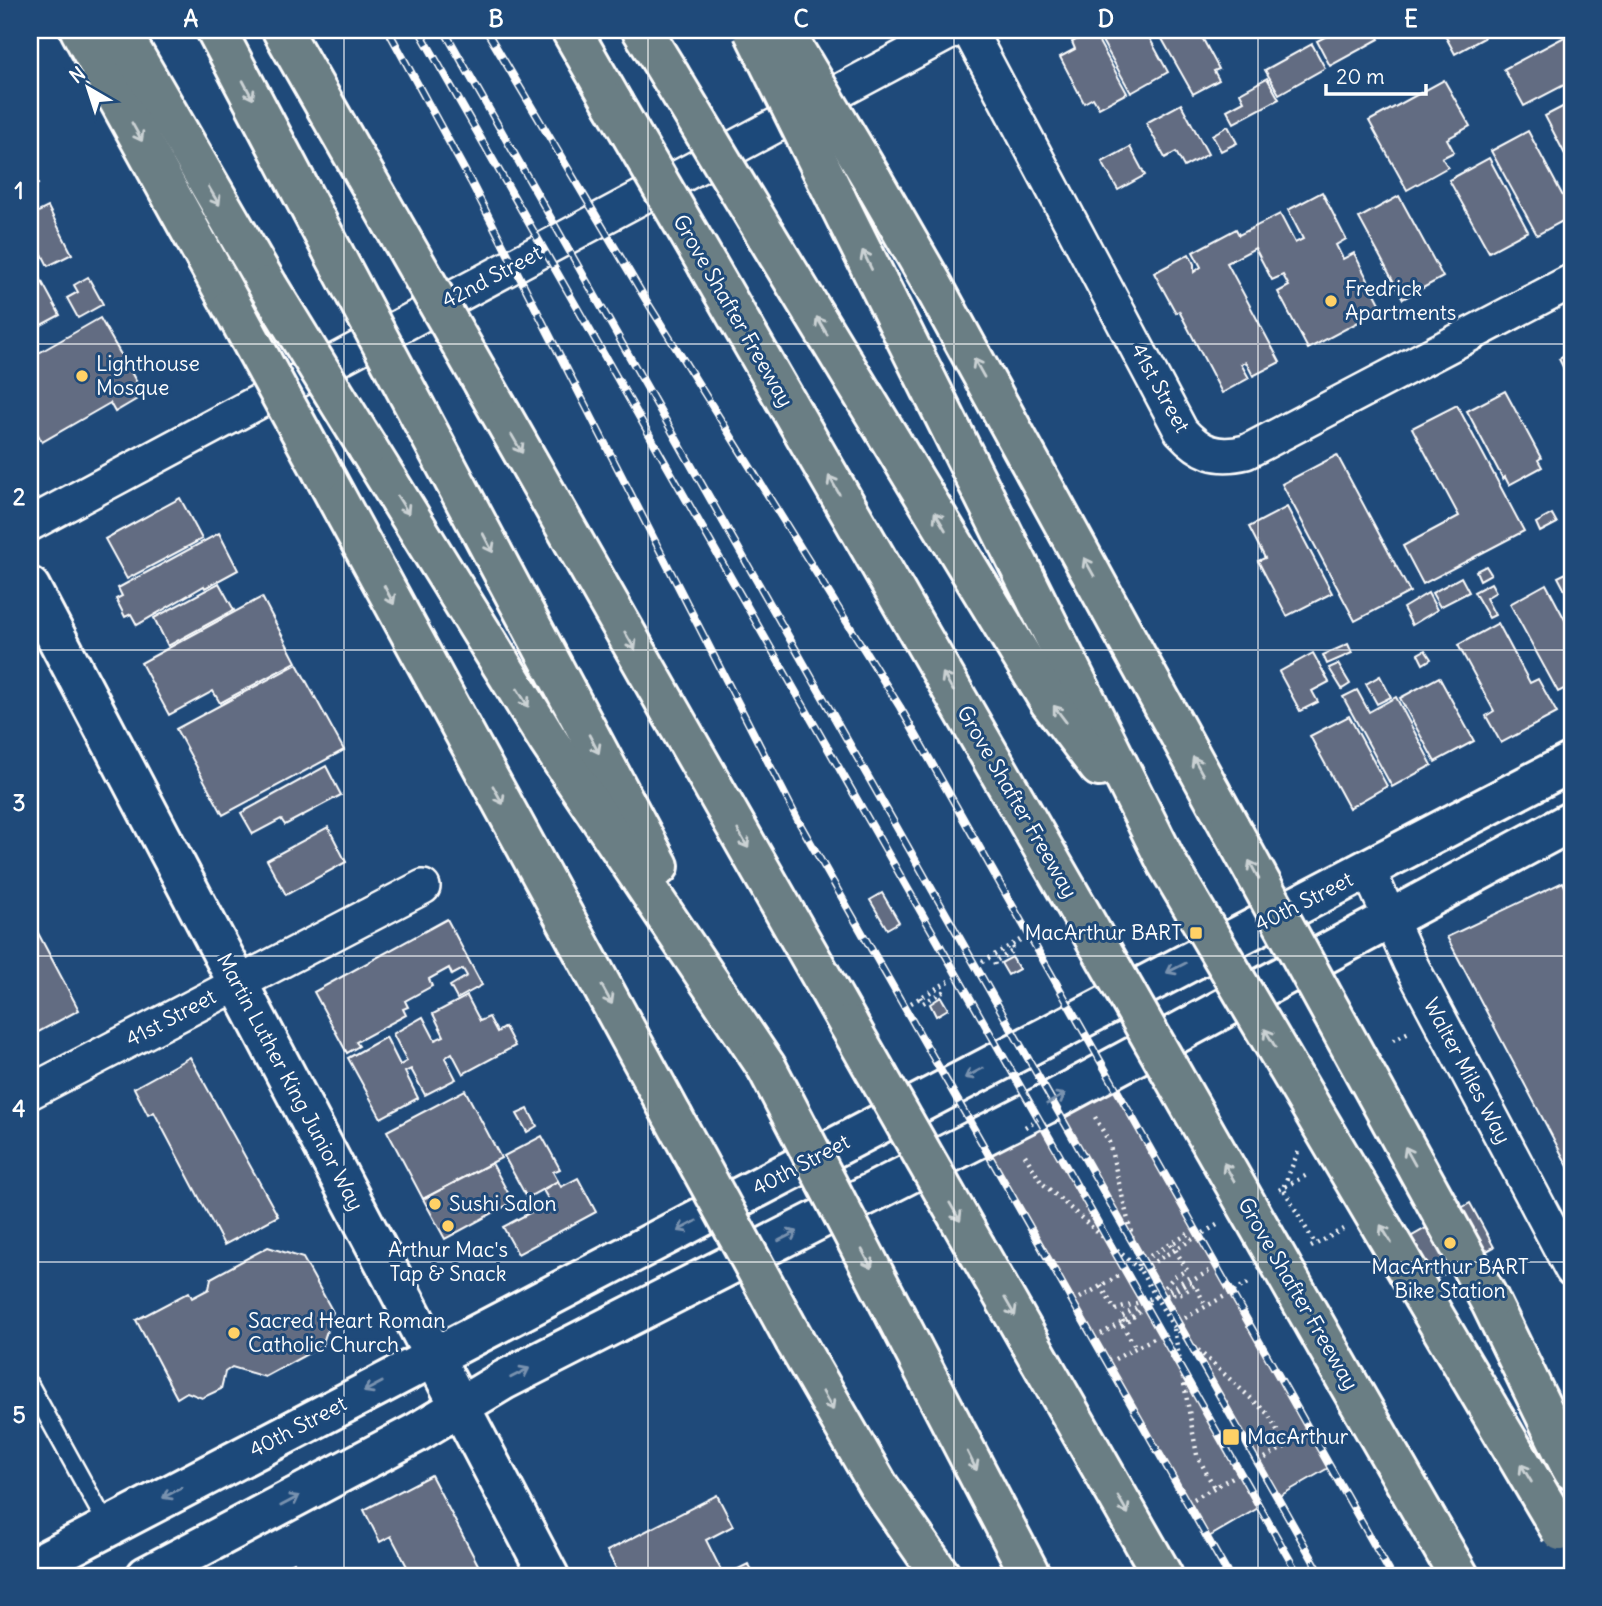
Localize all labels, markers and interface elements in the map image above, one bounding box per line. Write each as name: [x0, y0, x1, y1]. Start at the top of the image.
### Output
text: A: [184, 4, 199, 33]
text: B: [488, 4, 504, 33]
text: C: [793, 4, 809, 33]
text: D: [1098, 4, 1114, 33]
text: E: [1404, 4, 1418, 33]
north arrow: [52, 52, 122, 122]
scale bar: [1326, 52, 1425, 96]
text: N: [65, 61, 90, 88]
text: 20 m: [1336, 63, 1385, 90]
one-way arrow: [241, 79, 255, 100]
one-way arrow: [130, 122, 144, 142]
text: 1: [14, 176, 24, 205]
one-way arrow: [207, 185, 221, 205]
street label: Grove Shafter Freeway: [667, 210, 800, 412]
street label: 42nd Street: [437, 239, 546, 314]
one-way arrow: [859, 250, 873, 271]
place label: Fredrick Apartments: [1345, 275, 1456, 326]
marker: Fredrick Apartments: [1323, 293, 1339, 309]
one-way arrow: [815, 317, 829, 337]
street label: 41st Street: [1125, 338, 1196, 437]
place label: Lighthouse Mosque: [96, 350, 200, 401]
one-way arrow: [972, 358, 986, 378]
marker: Lighthouse Mosque: [74, 368, 90, 384]
one-way arrow: [510, 433, 524, 453]
one-way arrow: [827, 476, 841, 496]
text: 2: [13, 482, 26, 511]
one-way arrow: [396, 495, 410, 515]
one-way arrow: [933, 511, 947, 531]
one-way arrow: [481, 532, 495, 553]
one-way arrow: [1082, 557, 1095, 578]
one-way arrow: [382, 585, 396, 605]
one-way arrow: [623, 631, 637, 651]
one-way arrow: [941, 673, 955, 693]
one-way arrow: [516, 688, 530, 708]
street label: Grove Shafter Freeway: [951, 701, 1084, 903]
one-way arrow: [1052, 705, 1067, 724]
one-way arrow: [588, 733, 601, 754]
one-way arrow: [1191, 757, 1205, 777]
one-way arrow: [491, 785, 505, 805]
text: 3: [12, 788, 26, 817]
one-way arrow: [737, 828, 750, 849]
one-way arrow: [1247, 860, 1260, 881]
street label: 40th Street: [1250, 865, 1357, 938]
place label: MacArthur BART: [1024, 919, 1182, 946]
marker: MacArthur BART: [1188, 925, 1204, 941]
street label: Martin Luther King Junior Way: [211, 948, 370, 1215]
one-way arrow: [1166, 962, 1187, 975]
street label: 41st Street: [121, 983, 220, 1052]
one-way arrow: [601, 984, 614, 1005]
street label: Walter Miles Way: [1418, 993, 1517, 1148]
one-way arrow: [1263, 1029, 1277, 1049]
one-way arrow: [965, 1066, 985, 1080]
one-way arrow: [1045, 1092, 1066, 1105]
text: 4: [12, 1094, 26, 1123]
street label: 40th Street: [748, 1128, 854, 1201]
one-way arrow: [1403, 1146, 1417, 1166]
one-way arrow: [1221, 1163, 1235, 1183]
place label: Sushi Salon: [449, 1190, 557, 1217]
street label: Grove Shafter Freeway: [1232, 1193, 1365, 1395]
marker: Sushi Salon: [427, 1196, 443, 1212]
one-way arrow: [948, 1201, 962, 1221]
marker: Arthur Mac's Tap & Snack: [440, 1218, 456, 1234]
one-way arrow: [677, 1220, 698, 1233]
one-way arrow: [1379, 1225, 1393, 1245]
one-way arrow: [777, 1228, 798, 1242]
marker: MacArthur BART Bike Station: [1442, 1235, 1458, 1251]
place label: Arthur Mac's Tap & Snack: [388, 1236, 508, 1287]
one-way arrow: [861, 1248, 874, 1269]
place label: MacArthur BART Bike Station: [1371, 1253, 1529, 1304]
one-way arrow: [1003, 1297, 1017, 1317]
place label: Sacred Heart Roman Catholic Church: [248, 1307, 445, 1358]
marker: Sacred Heart Roman Catholic Church: [226, 1325, 242, 1341]
one-way arrow: [509, 1365, 529, 1379]
one-way arrow: [363, 1381, 384, 1394]
street label: 40th Street: [245, 1390, 351, 1463]
one-way arrow: [821, 1390, 835, 1410]
text: 5: [12, 1400, 26, 1429]
place label: MacArthur: [1247, 1423, 1349, 1450]
marker: MacArthur: [1221, 1427, 1241, 1447]
one-way arrow: [965, 1450, 979, 1471]
one-way arrow: [1519, 1463, 1533, 1483]
one-way arrow: [162, 1487, 182, 1501]
one-way arrow: [279, 1493, 300, 1507]
one-way arrow: [1116, 1494, 1130, 1514]

